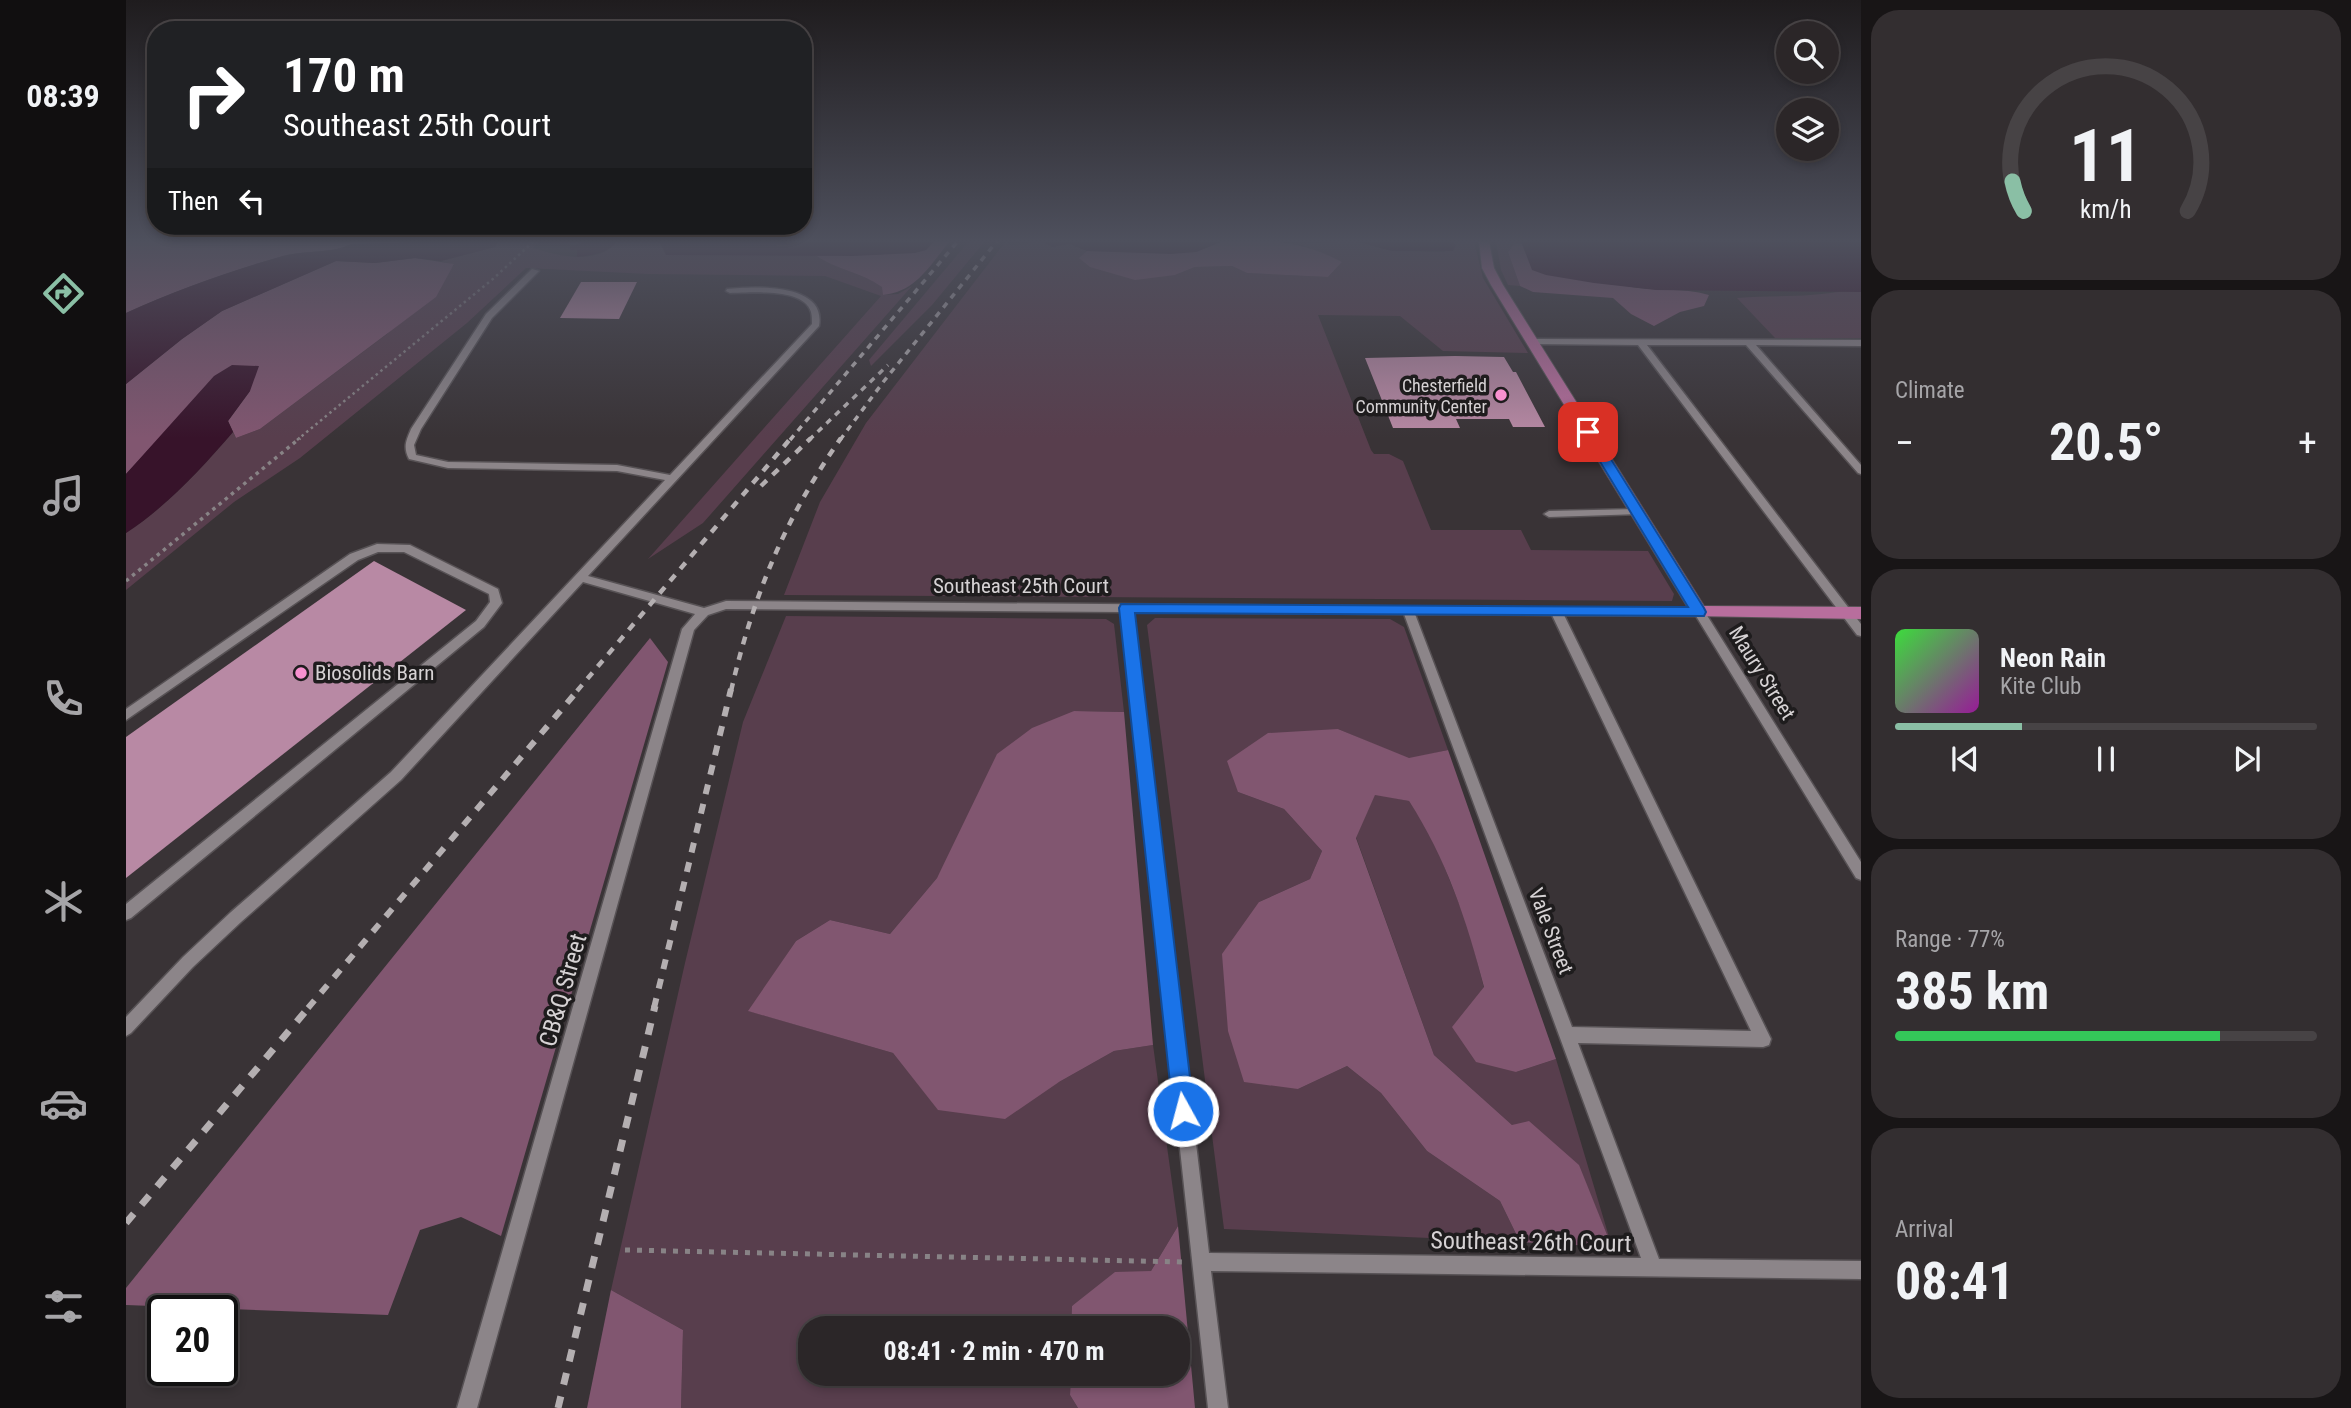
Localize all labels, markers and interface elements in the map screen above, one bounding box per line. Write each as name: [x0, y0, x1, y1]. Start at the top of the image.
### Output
map controls: [1776, 21, 1839, 161]
button: search: [1776, 21, 1839, 84]
text: 170 m: [283, 47, 405, 104]
icon: right: [168, 49, 259, 140]
text: 08:39: [26, 77, 100, 115]
button: layers: [1776, 98, 1839, 161]
text: Southeast 25th Court: [283, 106, 551, 144]
text: 11: [2069, 113, 2143, 199]
icon: left: [233, 182, 271, 220]
text: Then: [168, 186, 219, 216]
text: km/h: [2080, 195, 2132, 224]
icon: directions: [39, 269, 88, 318]
place label: Chesterfield Community Center: [1356, 375, 1488, 417]
text: Climate: [1895, 377, 1965, 404]
marker: Chesterfield Community Center: [1493, 387, 1509, 403]
pin: [1558, 402, 1618, 462]
text: 20.5°: [2049, 412, 2163, 473]
icon: arrive: [1569, 413, 1607, 451]
text: −: [1895, 421, 1914, 465]
text: +: [2298, 421, 2317, 465]
icon: music: [39, 471, 88, 520]
street label: Southeast 25th Court: [933, 574, 1109, 598]
street label: Maury Street: [1724, 622, 1800, 724]
text: Neon Rain: [2000, 643, 2106, 673]
place label: Biosolids Barn: [315, 661, 435, 685]
marker: Biosolids Barn: [293, 665, 309, 681]
text: Kite Club: [2000, 673, 2081, 700]
icon: phone: [39, 674, 88, 723]
icon: previous: [1946, 740, 1984, 778]
icon: pause: [2087, 740, 2125, 778]
icon: next: [2228, 740, 2266, 778]
icon: climate: [39, 877, 88, 926]
street label: Vale Street: [1524, 885, 1578, 977]
text: Range · 77%: [1895, 926, 2005, 953]
street label: CB&Q Street: [534, 930, 592, 1050]
text: 385 km: [1895, 961, 2049, 1022]
position arrow: [1146, 1074, 1220, 1148]
icon: car: [39, 1079, 88, 1128]
text: Arrival: [1895, 1216, 1954, 1243]
street label: Southeast 26th Court: [1430, 1226, 1632, 1258]
text: 08:41: [1895, 1251, 2014, 1312]
icon: filters: [39, 1282, 88, 1331]
speed limit sign: 20: [147, 1295, 238, 1386]
text: 08:41 · 2 min · 470 m: [884, 1336, 1104, 1366]

